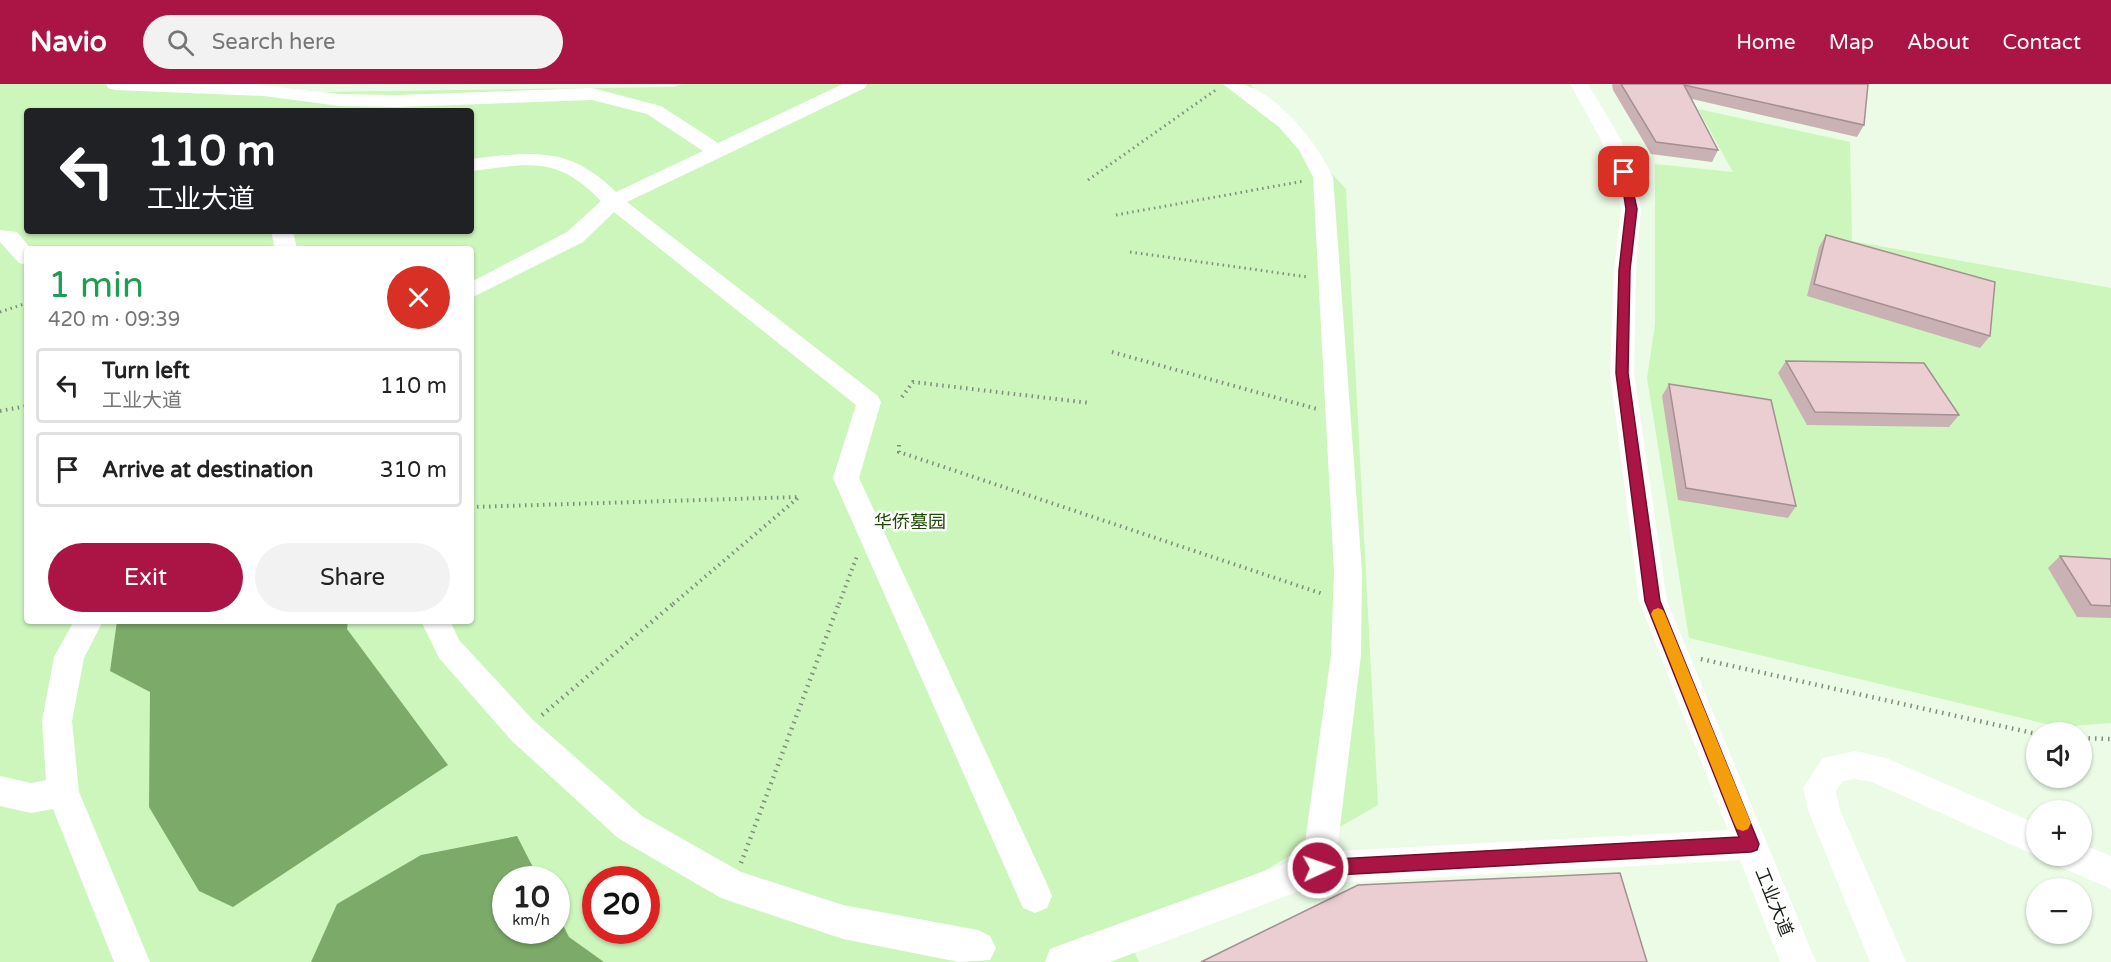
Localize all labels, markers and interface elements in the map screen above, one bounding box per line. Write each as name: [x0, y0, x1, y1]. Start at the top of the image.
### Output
search box: [143, 15, 563, 69]
text: Navio: [30, 25, 107, 59]
icon: search: [164, 26, 197, 59]
text: Search here: [212, 29, 336, 55]
text: Home: [1736, 30, 1796, 55]
text: Map: [1829, 30, 1874, 55]
text: About: [1907, 30, 1969, 55]
text: Contact: [2002, 30, 2081, 55]
text: 110 m: [147, 126, 276, 177]
icon: left: [48, 132, 126, 210]
pin: [1598, 146, 1649, 197]
icon: arrive: [1607, 155, 1640, 188]
text: 工业大道: [147, 183, 255, 216]
text: 1 min: [48, 264, 144, 307]
button: close: [387, 266, 450, 329]
text: 420 m · 09:39: [48, 308, 180, 332]
text: Turn left: [102, 358, 190, 384]
icon: left: [51, 369, 84, 402]
text: 110 m: [380, 373, 447, 399]
text: 工业大道: [102, 389, 182, 413]
icon: arrive: [51, 453, 84, 486]
text: Arrive at destination: [102, 457, 313, 483]
text: 310 m: [380, 457, 447, 483]
park label: 华侨墓园: [874, 511, 946, 533]
button: Exit: [48, 543, 243, 612]
button: Share: [255, 543, 450, 612]
map controls: [2026, 722, 2092, 944]
button: sound: [2026, 722, 2092, 788]
button: +: [2026, 800, 2092, 866]
position arrow: [1286, 836, 1350, 900]
street label: 工业大道: [1750, 865, 1798, 939]
speed limit sign: 20: [582, 866, 660, 944]
button: −: [2026, 878, 2092, 944]
text: 10: [512, 879, 550, 916]
text: km/h: [512, 911, 550, 929]

